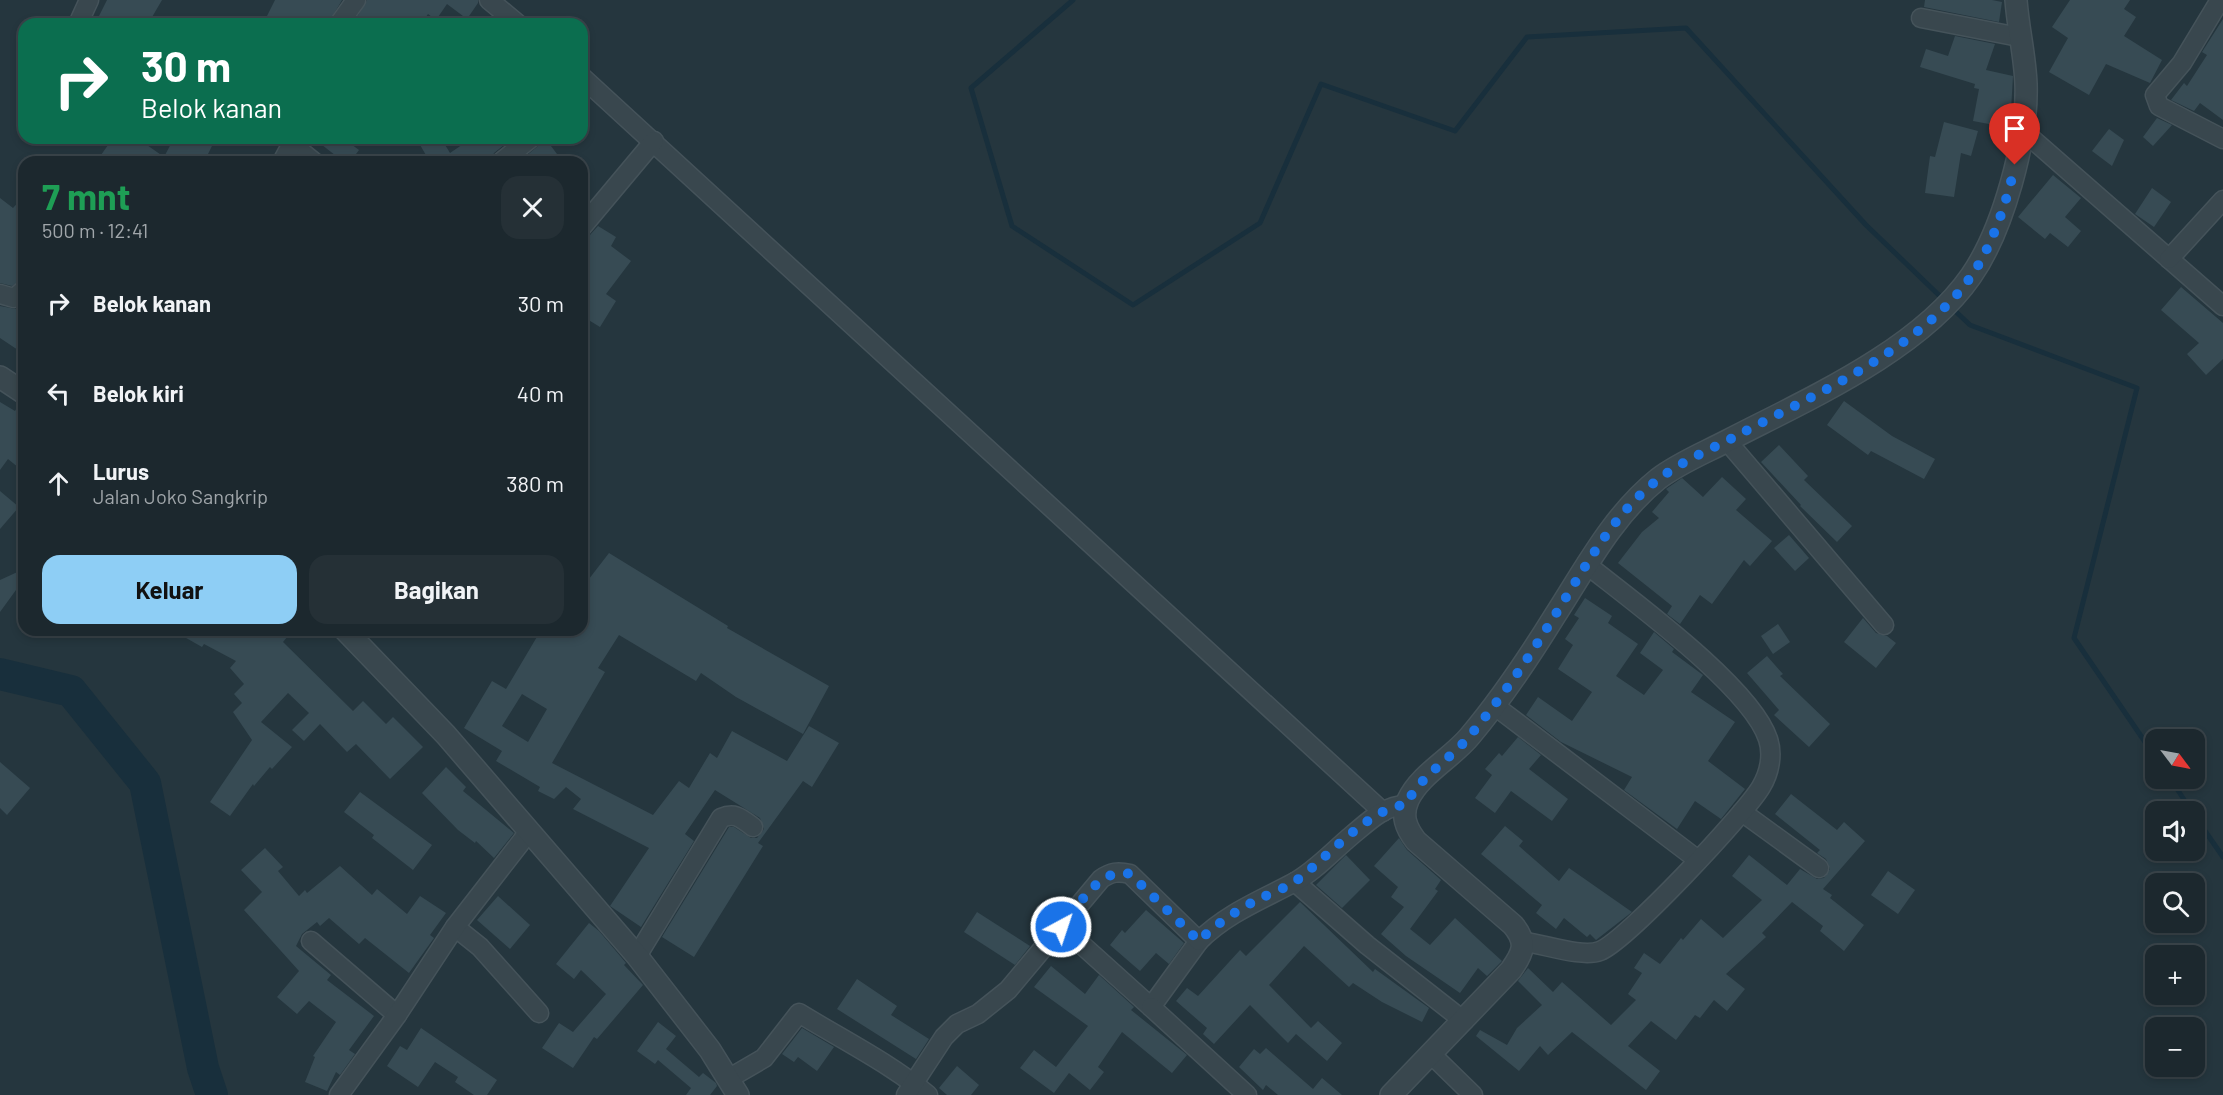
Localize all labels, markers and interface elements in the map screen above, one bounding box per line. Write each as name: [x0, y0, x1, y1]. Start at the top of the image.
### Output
text: 30 m: [141, 40, 231, 90]
icon: right: [42, 42, 120, 120]
text: Belok kanan: [141, 91, 282, 123]
pin: [1989, 103, 2040, 165]
icon: arrive: [1998, 112, 2031, 145]
text: 7 mnt: [42, 174, 131, 217]
button: close: [501, 176, 564, 239]
text: 500 m · 12:41: [42, 218, 148, 242]
icon: right: [42, 287, 75, 320]
text: Belok kanan: [93, 290, 211, 316]
text: 30 m: [518, 290, 564, 316]
icon: left: [42, 377, 75, 410]
text: Belok kiri: [93, 380, 184, 406]
text: 40 m: [517, 380, 564, 406]
text: Lurus: [93, 458, 149, 484]
icon: ahead: [42, 467, 75, 500]
text: 380 m: [506, 470, 564, 496]
text: Jalan Joko Sangkrip: [93, 484, 268, 508]
button: Keluar: [42, 555, 297, 624]
button: Bagikan: [309, 555, 564, 624]
north arrow: [2145, 729, 2205, 789]
map controls: [2145, 729, 2205, 1077]
button: sound: [2145, 801, 2205, 861]
button: search: [2145, 873, 2205, 933]
position arrow: [1029, 895, 1093, 959]
button: +: [2145, 945, 2205, 1005]
button: −: [2145, 1017, 2205, 1077]

